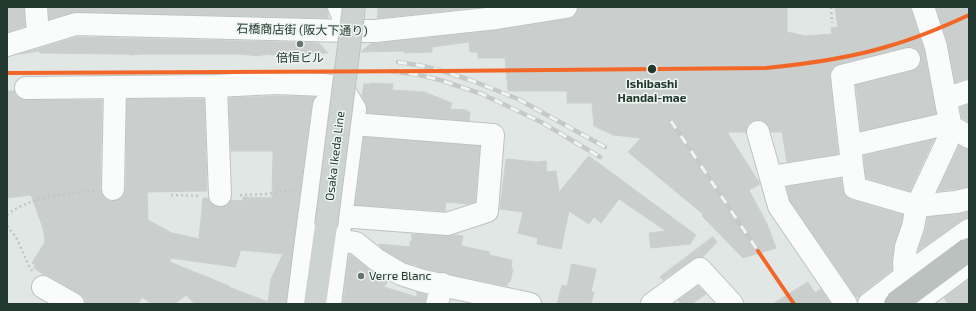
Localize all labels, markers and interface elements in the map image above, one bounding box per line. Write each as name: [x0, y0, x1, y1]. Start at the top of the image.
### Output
street label: 石橋商店街 (阪大下通り): [236, 22, 368, 38]
marker: 倍恒ビル: [295, 39, 305, 49]
place label: 倍恒ビル: [276, 51, 324, 65]
marker: Ishibashi Handai-mae: [646, 63, 658, 75]
place label: Ishibashi Handai-mae: [618, 77, 686, 105]
street label: Osaka Ikeda Line: [322, 110, 348, 202]
place label: Verre Blanc: [369, 269, 431, 283]
marker: Verre Blanc: [356, 271, 366, 281]

